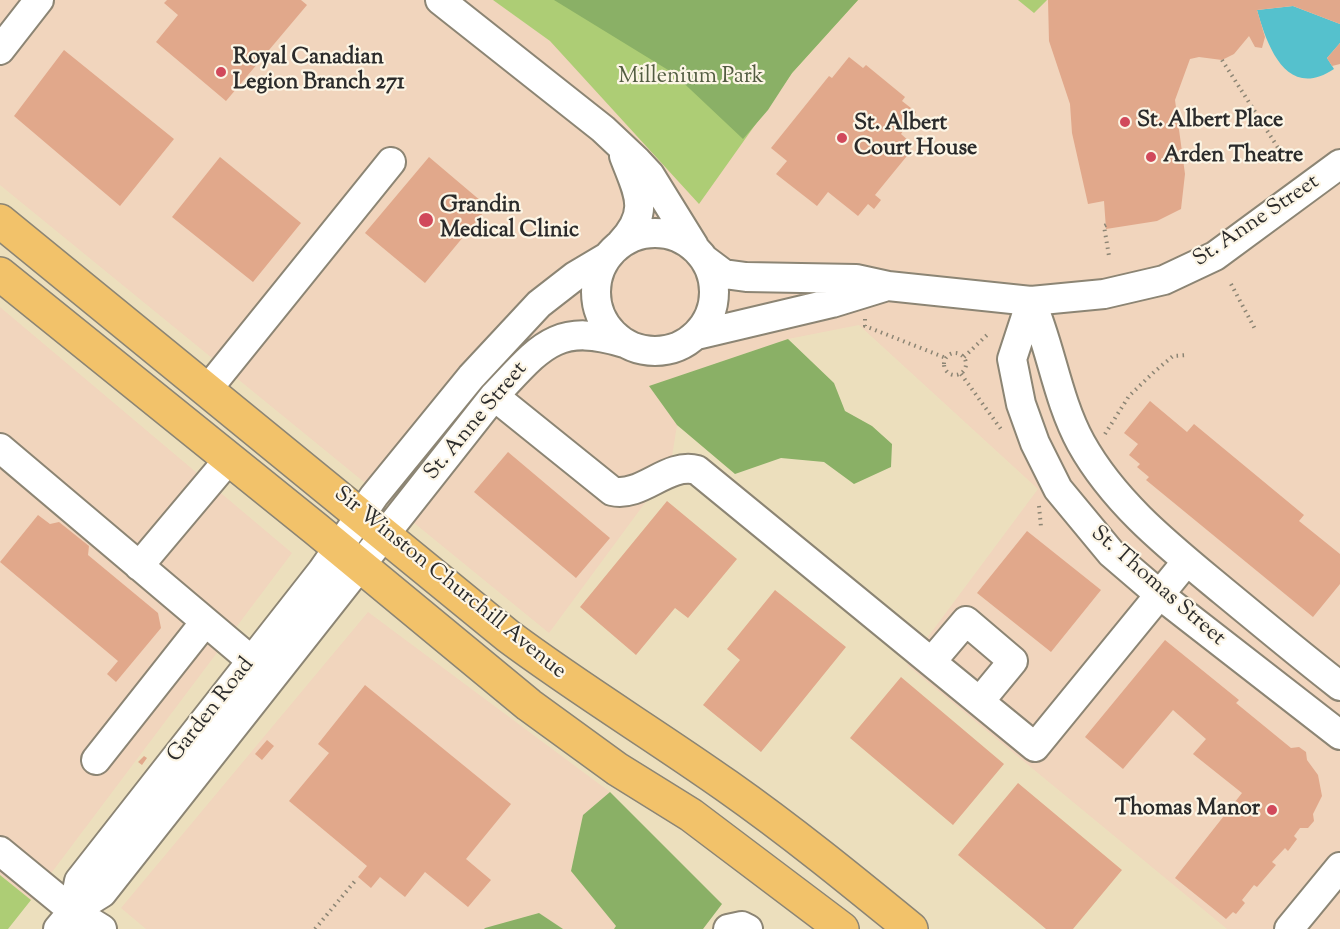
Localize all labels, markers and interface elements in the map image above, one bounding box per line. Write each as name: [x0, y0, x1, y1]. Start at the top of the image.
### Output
place label: Royal Canadian Legion Branch 271: [233, 46, 404, 98]
marker: Royal Canadian Legion Branch 271: [214, 65, 228, 79]
park label: Millenium Park: [618, 65, 764, 91]
place label: St. Albert Place: [1137, 109, 1283, 135]
place label: St. Albert Court House: [854, 112, 977, 164]
marker: St. Albert Place: [1118, 115, 1132, 129]
marker: St. Albert Court House: [835, 131, 849, 145]
place label: Arden Theatre: [1163, 144, 1303, 170]
marker: Arden Theatre: [1144, 150, 1158, 164]
street label: St. Anne Street: [1189, 170, 1325, 274]
place label: Grandin Medical Clinic: [440, 194, 579, 246]
marker: Grandin Medical Clinic: [417, 211, 435, 229]
street label: St. Anne Street: [420, 357, 534, 487]
street label: Sir Winston Churchill Avenue: [328, 482, 570, 686]
street label: St. Thomas Street: [1084, 521, 1230, 653]
street label: Garden Road: [163, 653, 261, 769]
place label: Thomas Manor: [1115, 797, 1260, 823]
marker: Thomas Manor: [1265, 803, 1279, 817]

